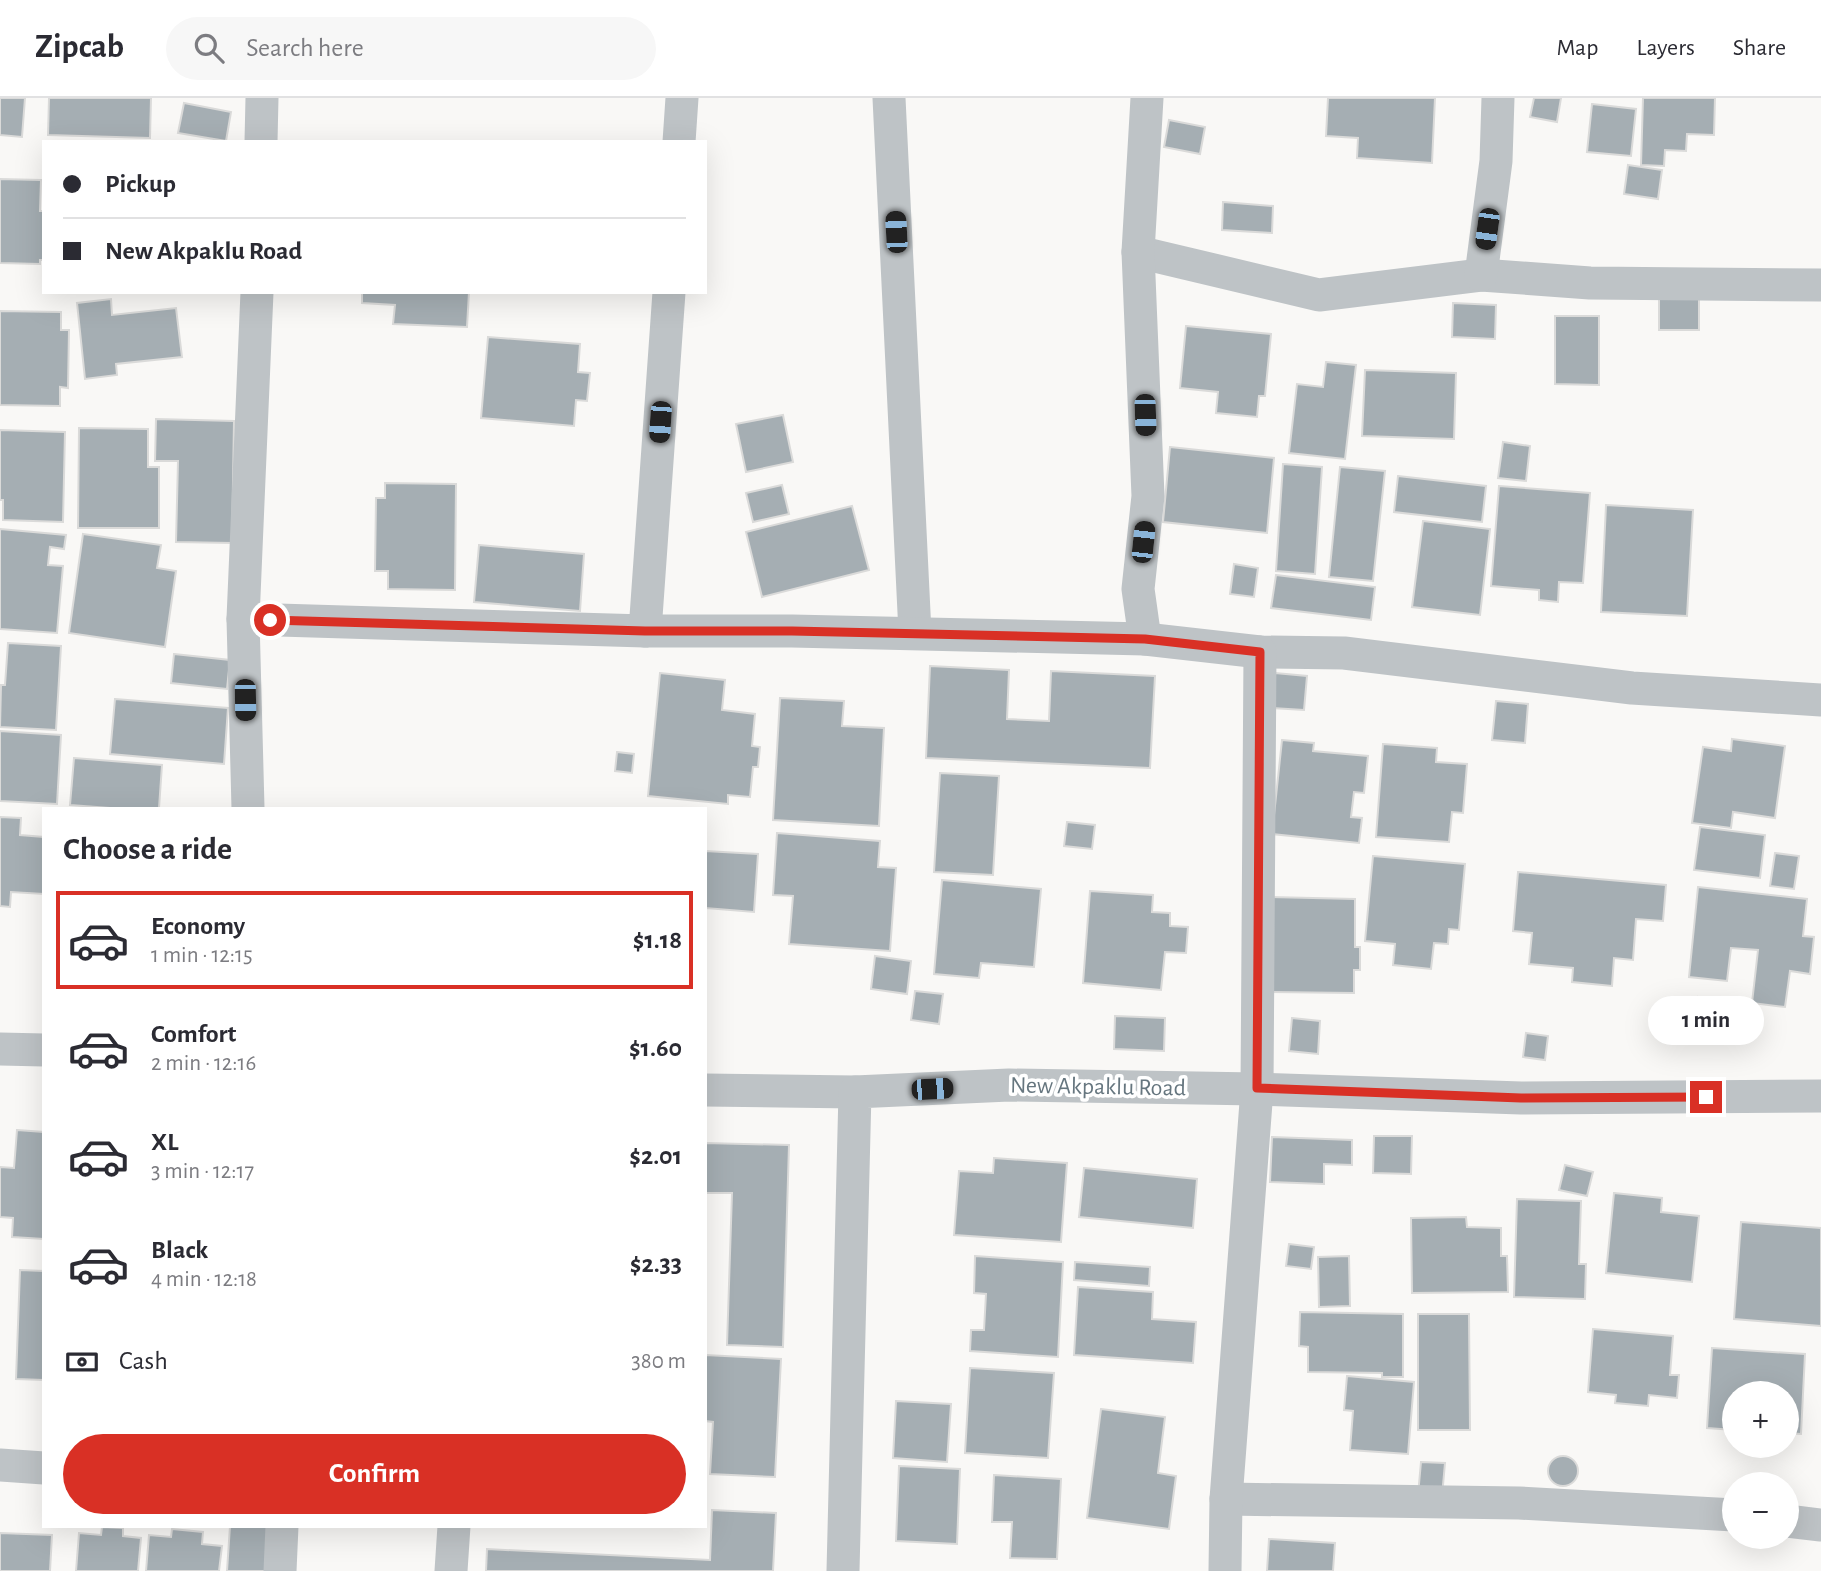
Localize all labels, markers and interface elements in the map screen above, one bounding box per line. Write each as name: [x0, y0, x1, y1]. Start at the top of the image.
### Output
search box: [166, 17, 656, 80]
icon: search: [190, 29, 228, 67]
text: Zipcab: [35, 31, 124, 64]
text: Search here: [246, 35, 364, 61]
text: Map: [1556, 36, 1598, 60]
text: Layers: [1636, 36, 1695, 60]
text: Share: [1733, 36, 1786, 60]
text: Pickup: [105, 171, 176, 197]
car: [1474, 207, 1501, 251]
car: [885, 210, 908, 254]
text: New Akpaklu Road: [105, 238, 302, 264]
car: [1134, 394, 1157, 436]
car: [649, 400, 672, 444]
car: [1131, 520, 1156, 564]
route start: [254, 604, 286, 636]
car: [235, 679, 256, 721]
text: Choose a ride: [63, 833, 232, 865]
icon: car: [67, 909, 130, 972]
text: Economy: [151, 913, 245, 939]
text: $1.18: [633, 927, 682, 953]
text: 1 min · 12:15: [151, 944, 253, 967]
callout: 1 min: [1648, 996, 1764, 1044]
text: 1 min: [1682, 1009, 1730, 1032]
icon: car: [67, 1017, 130, 1080]
text: Comfort: [151, 1021, 236, 1047]
text: $1.60: [629, 1035, 682, 1061]
text: 2 min · 12:16: [151, 1052, 256, 1075]
street label: New Akpaklu Road: [1010, 1073, 1186, 1101]
car: [911, 1077, 954, 1101]
route end: [1690, 1081, 1722, 1113]
icon: car: [67, 1125, 130, 1188]
text: XL: [151, 1129, 178, 1155]
text: $2.01: [629, 1143, 682, 1169]
text: 3 min · 12:17: [151, 1160, 254, 1183]
icon: car: [67, 1233, 130, 1296]
text: Black: [151, 1237, 208, 1263]
text: $2.33: [630, 1251, 682, 1277]
text: 4 min · 12:18: [151, 1268, 257, 1291]
icon: cash: [63, 1343, 101, 1381]
text: Cash: [119, 1348, 168, 1374]
text: 380 m: [631, 1350, 686, 1373]
map controls: [1722, 1381, 1799, 1549]
button: +: [1722, 1381, 1799, 1458]
button: Confirm: [63, 1434, 686, 1514]
button: −: [1722, 1472, 1799, 1549]

